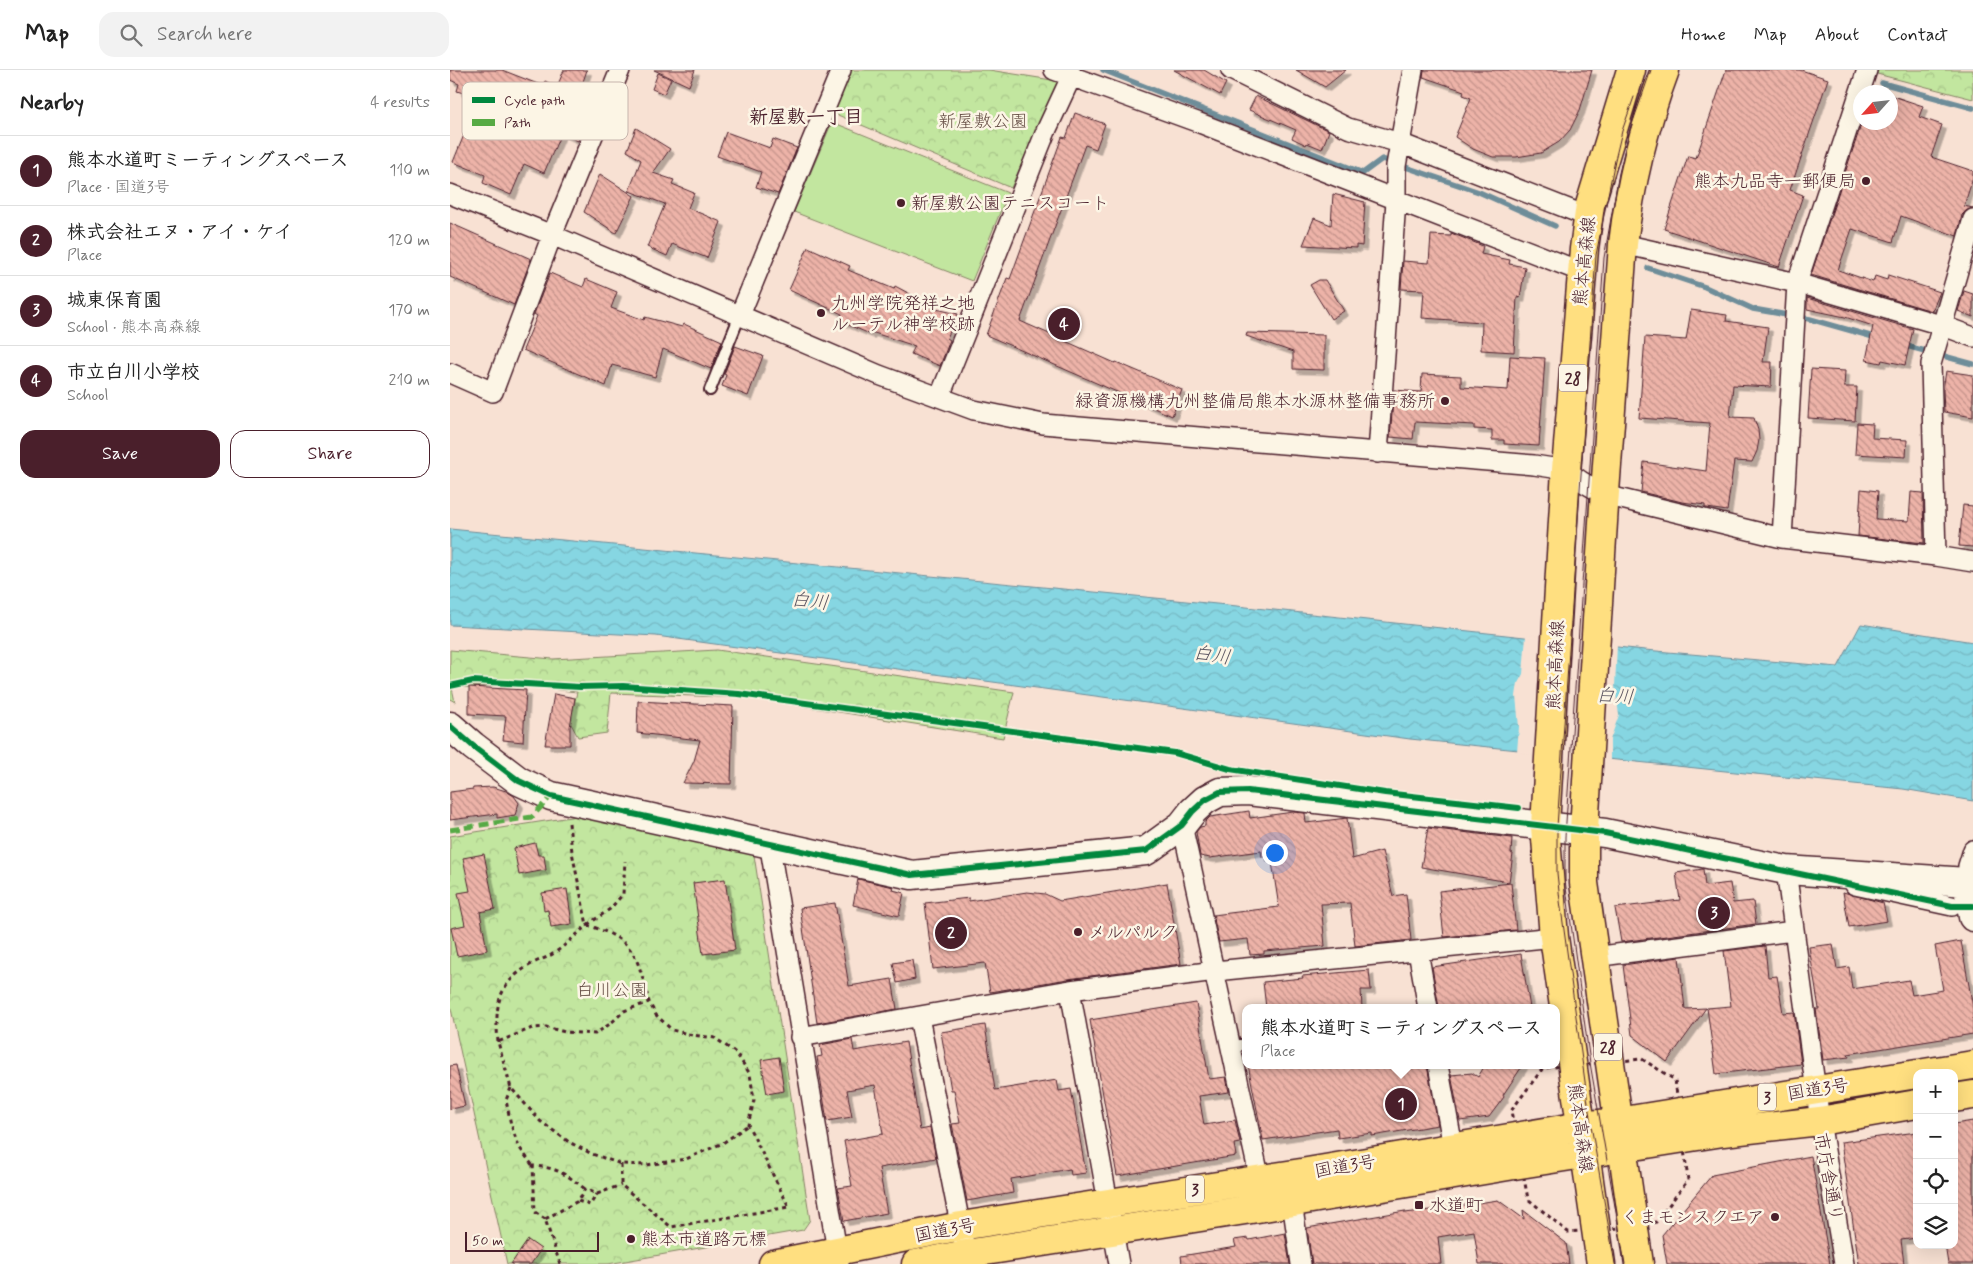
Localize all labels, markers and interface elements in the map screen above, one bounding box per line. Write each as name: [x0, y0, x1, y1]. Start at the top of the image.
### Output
search box: [99, 12, 449, 57]
text: Map: [25, 19, 69, 50]
icon: search: [117, 21, 145, 49]
text: Search here: [157, 22, 253, 47]
text: Home: [1681, 23, 1726, 47]
text: Map: [1754, 23, 1787, 47]
text: About: [1815, 23, 1859, 47]
text: Contact: [1887, 23, 1948, 47]
legend: [462, 82, 628, 140]
north arrow: [1853, 85, 1898, 130]
text: Nearby: [20, 89, 84, 117]
text: 4 results: [370, 92, 430, 113]
text: Cycle path: [504, 92, 565, 110]
district label: 新屋敷一丁目: [749, 105, 863, 130]
park label: 新屋敷公園: [938, 110, 1028, 134]
text: Path: [504, 114, 531, 132]
text: 熊本水道町ミーティングスペース: [67, 148, 349, 173]
text: 1: [32, 160, 40, 181]
text: 110 m: [389, 160, 430, 181]
place label: 熊本九品寺一郵便局: [1694, 170, 1856, 194]
marker: 熊本九品寺一郵便局: [1860, 175, 1872, 187]
text: Place · 国道3号: [67, 177, 170, 198]
place label: 新屋敷公園テニスコート: [911, 192, 1109, 216]
marker: 新屋敷公園テニスコート: [895, 197, 907, 209]
street label: 熊本高森線: [1568, 215, 1602, 307]
text: 株式会社エヌ・アイ・ケイ: [67, 220, 293, 245]
text: 2: [32, 230, 40, 251]
text: 120 m: [388, 230, 430, 251]
text: Place: [67, 245, 102, 266]
text: 城東保育園: [67, 288, 162, 313]
place label: 九州学院発祥之地 ルーテル神学校跡: [831, 292, 975, 337]
text: 3: [32, 300, 40, 321]
text: 170 m: [388, 300, 430, 321]
pin: 4: [1048, 305, 1080, 343]
marker: 九州学院発祥之地 ルーテル神学校跡: [815, 307, 827, 319]
text: School · 熊本高森線: [67, 317, 201, 338]
text: 市立白川小学校: [67, 360, 200, 385]
road number: 28: [1559, 364, 1587, 392]
text: 4: [31, 370, 41, 391]
text: 210 m: [389, 370, 430, 391]
text: School: [67, 385, 108, 406]
place label: 緑資源機構九州整備局熊本水源林整備事務所: [1075, 390, 1435, 414]
marker: 緑資源機構九州整備局熊本水源林整備事務所: [1439, 395, 1451, 407]
button: Save: [20, 430, 220, 478]
button: Share: [230, 430, 430, 478]
water label: 白川: [790, 587, 830, 616]
street label: 熊本高森線: [1542, 619, 1570, 711]
water label: 白川: [1191, 640, 1232, 671]
water label: 白川: [1595, 683, 1635, 710]
your location: [1262, 840, 1288, 866]
pin: 3: [1698, 894, 1730, 932]
pin: 2: [935, 914, 967, 952]
place label: メルパルク: [1088, 921, 1178, 945]
marker: メルパルク: [1072, 926, 1084, 938]
park label: 白川公園: [576, 979, 648, 1003]
popup: [1242, 1004, 1560, 1069]
text: 熊本水道町ミーティングスペース: [1260, 1016, 1542, 1041]
road number: 28: [1594, 1034, 1622, 1060]
text: Place: [1260, 1041, 1295, 1062]
map controls: [1913, 1069, 1958, 1249]
button: +: [1913, 1069, 1958, 1114]
street label: 国道3号: [1786, 1073, 1851, 1107]
street label: 熊本高森線: [1562, 1082, 1598, 1174]
road number: 3: [1758, 1084, 1776, 1110]
pin: 1: [1385, 1085, 1417, 1123]
button: −: [1913, 1114, 1958, 1159]
street label: 市庁舎通り: [1808, 1131, 1848, 1224]
street label: 国道3号: [1312, 1150, 1378, 1184]
button: locate: [1913, 1159, 1958, 1204]
road number: 3: [1186, 1176, 1204, 1202]
place label: 水道町: [1429, 1194, 1483, 1218]
marker: 水道町: [1413, 1199, 1425, 1211]
button: layers: [1913, 1204, 1958, 1249]
place label: くまモンスクエア: [1621, 1206, 1765, 1230]
marker: くまモンスクエア: [1769, 1211, 1781, 1223]
street label: 国道3号: [912, 1213, 978, 1249]
place label: 熊本市道路元標: [641, 1228, 767, 1252]
scale bar: [465, 1229, 599, 1252]
text: 50 m: [472, 1232, 503, 1250]
marker: 熊本市道路元標: [625, 1233, 637, 1245]

